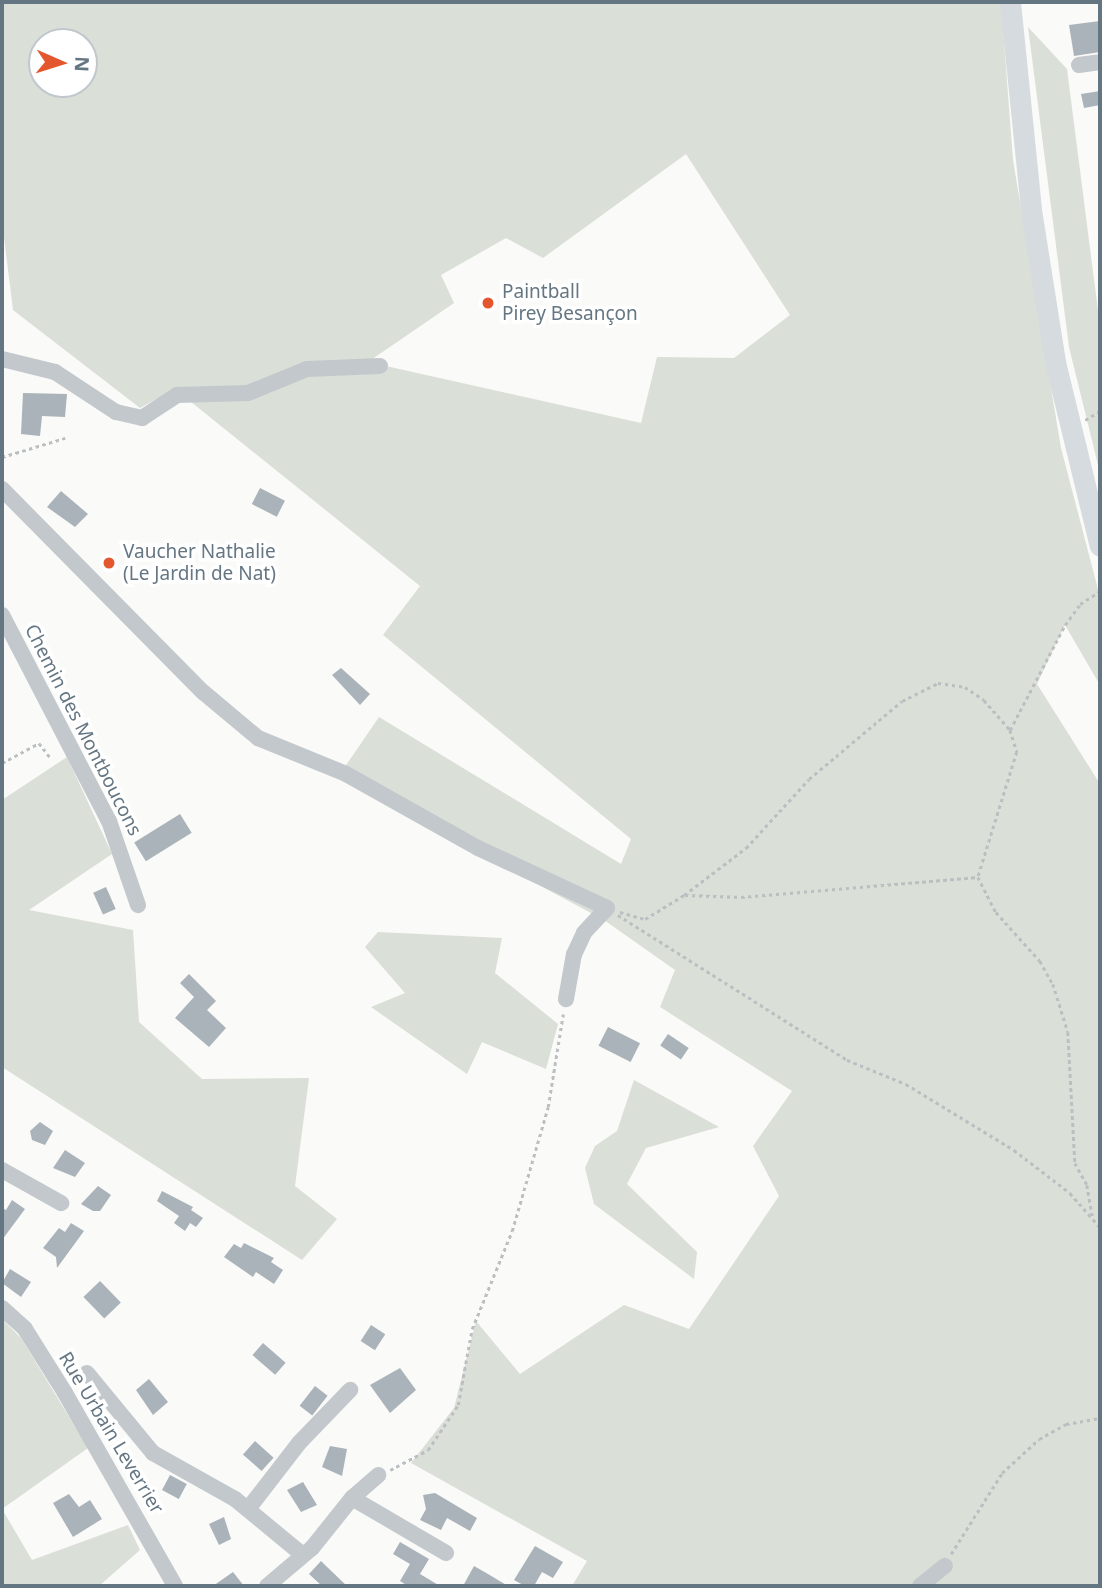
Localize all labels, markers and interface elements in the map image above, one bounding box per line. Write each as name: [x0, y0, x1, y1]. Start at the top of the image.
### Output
north arrow: [28, 28, 98, 98]
text: N: [69, 56, 95, 72]
place label: Paintball Pirey Besançon: [502, 281, 638, 325]
marker: Paintball Pirey Besançon: [480, 295, 496, 311]
place label: Vaucher Nathalie (Le Jardin de Nat): [123, 541, 276, 585]
marker: Vaucher Nathalie (Le Jardin de Nat): [101, 555, 117, 571]
street label: Chemin des Montboucons: [20, 621, 146, 839]
street label: Rue Urbain Leverrier: [54, 1348, 168, 1518]

